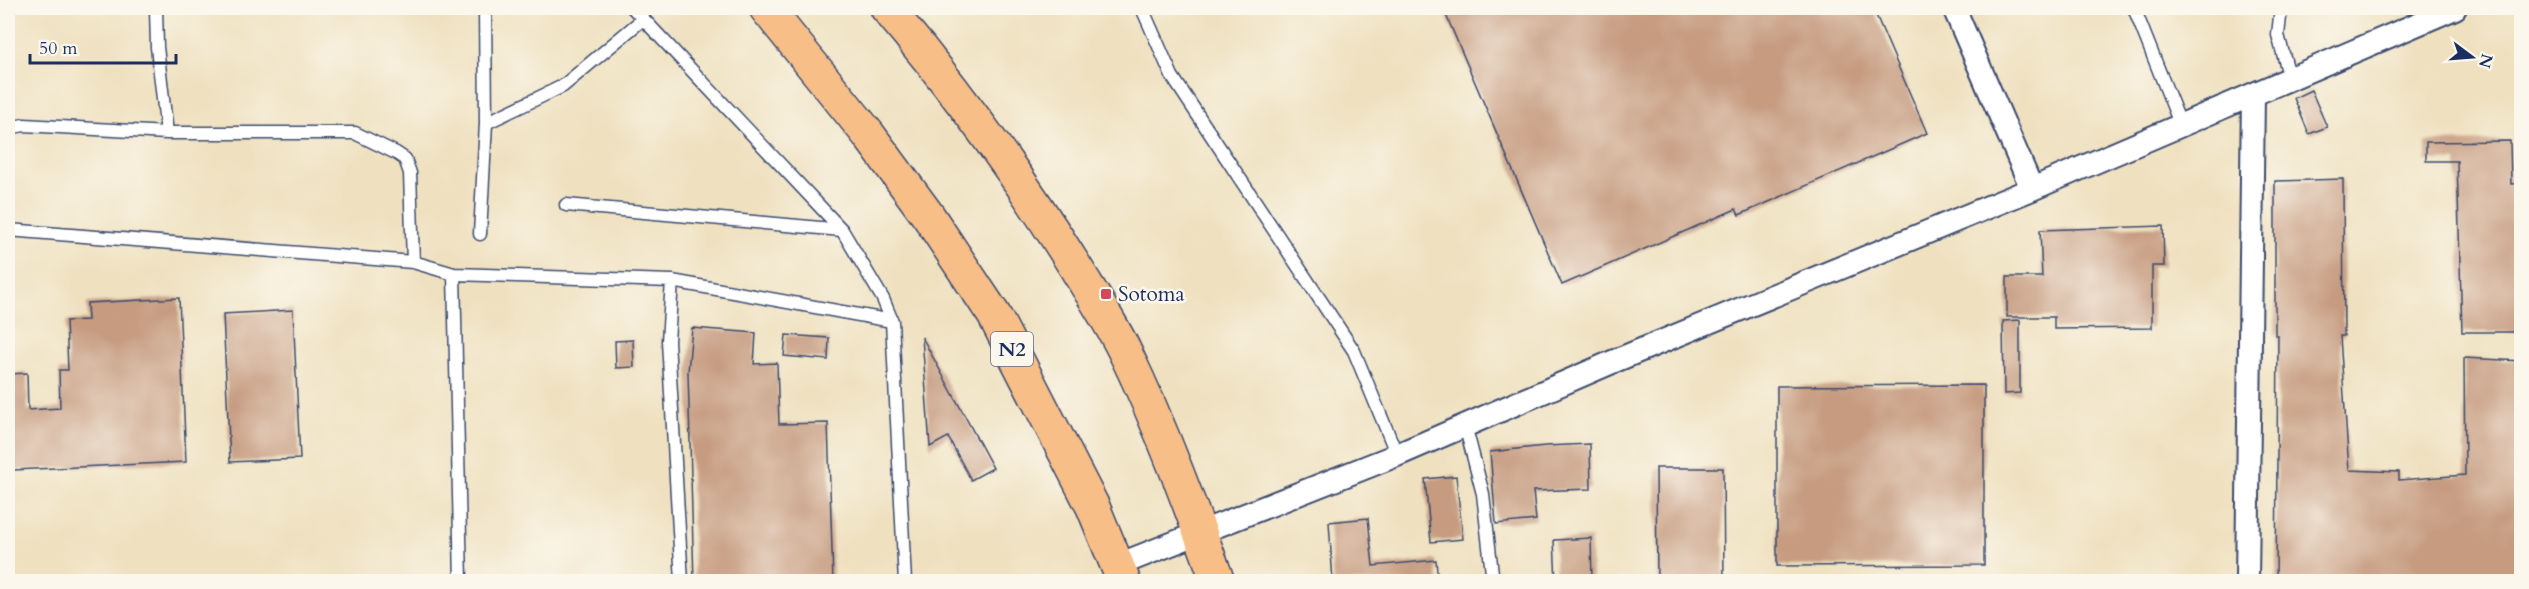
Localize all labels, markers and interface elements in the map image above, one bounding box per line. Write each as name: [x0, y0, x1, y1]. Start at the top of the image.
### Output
scale bar: [30, 27, 176, 65]
north arrow: [2442, 27, 2502, 87]
text: 50 m: [39, 36, 78, 61]
text: N: [2473, 51, 2498, 71]
place label: Sotoma: [1118, 280, 1185, 309]
marker: Sotoma: [1099, 287, 1113, 301]
road number: N2: [991, 332, 1033, 366]

